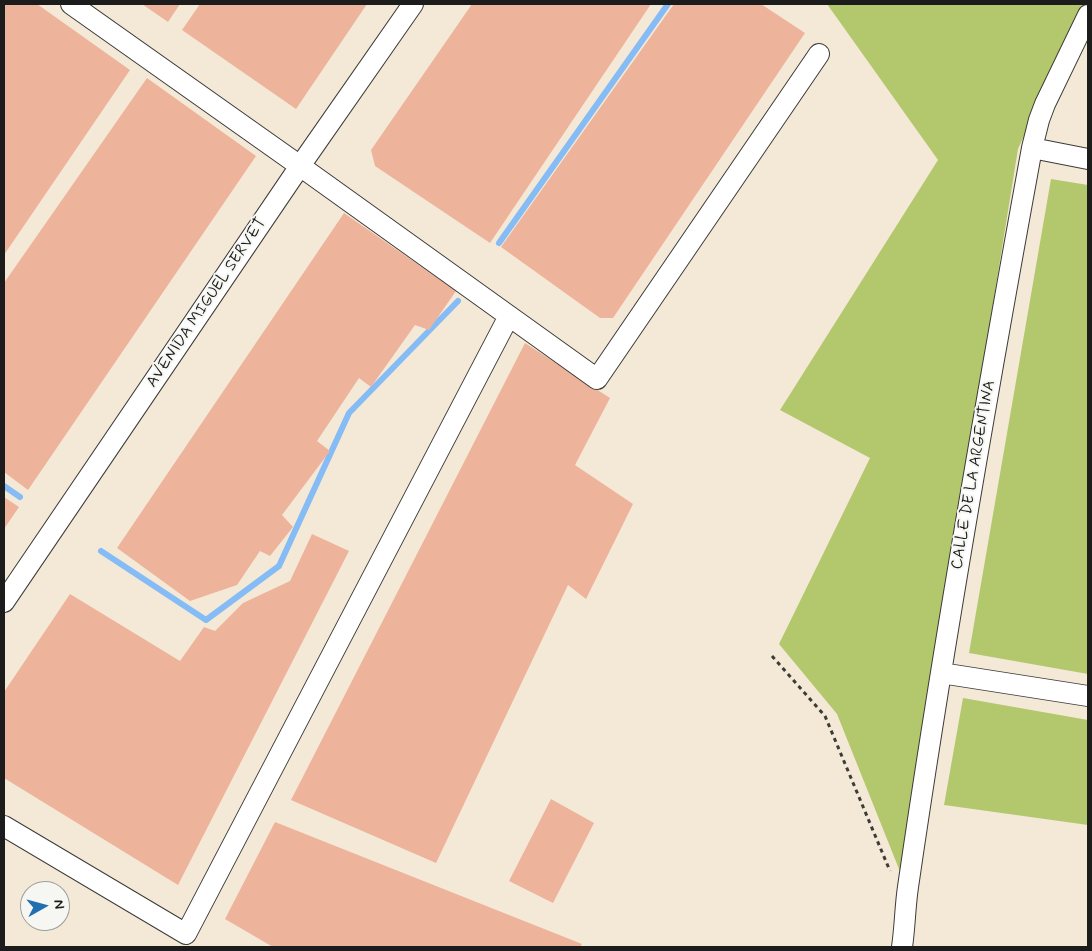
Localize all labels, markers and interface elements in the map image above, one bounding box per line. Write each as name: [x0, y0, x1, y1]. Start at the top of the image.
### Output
street label: AVENIDA MIGUEL SERVET: [143, 215, 271, 391]
street label: CALLE DE LA ARGENTINA: [948, 379, 1000, 571]
north arrow: [20, 881, 70, 931]
text: N: [49, 899, 68, 910]

